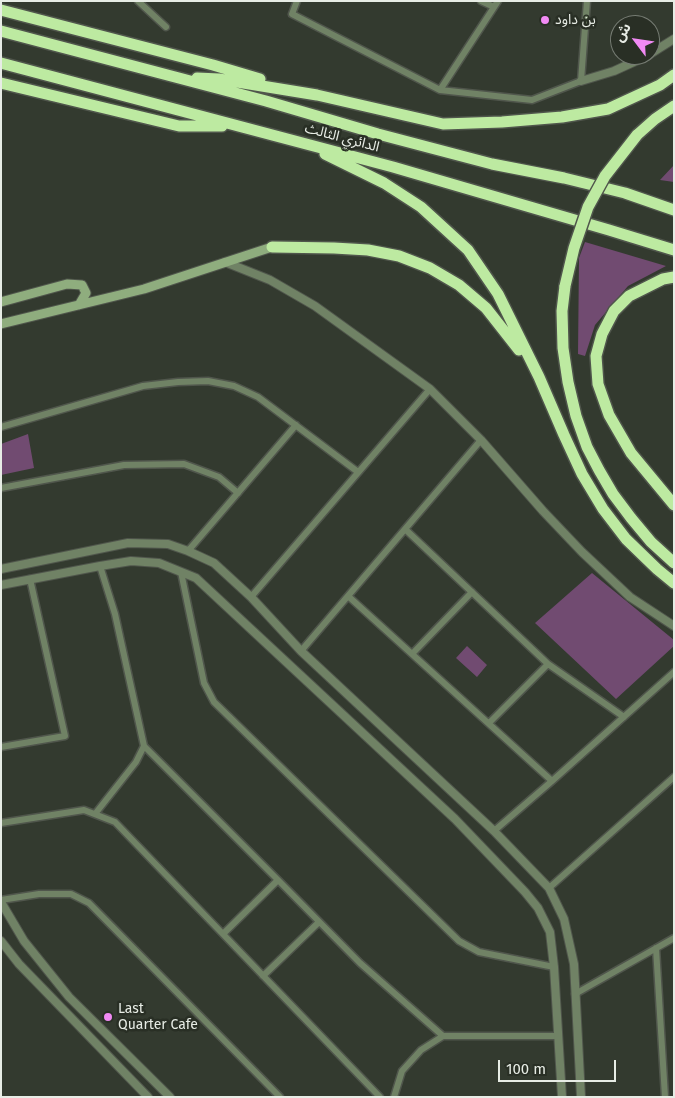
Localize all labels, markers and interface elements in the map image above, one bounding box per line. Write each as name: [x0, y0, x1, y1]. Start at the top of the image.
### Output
place label: بن داود: [555, 12, 596, 28]
marker: بن داود: [539, 14, 551, 26]
north arrow: [610, 15, 660, 65]
text: ش: [610, 20, 635, 45]
street label: الدائري الثالث: [303, 120, 381, 156]
place label: Last Quarter Cafe: [118, 1001, 198, 1034]
marker: Last Quarter Cafe: [102, 1011, 114, 1023]
scale bar: [500, 1050, 618, 1082]
text: 100 m: [506, 1060, 546, 1078]

